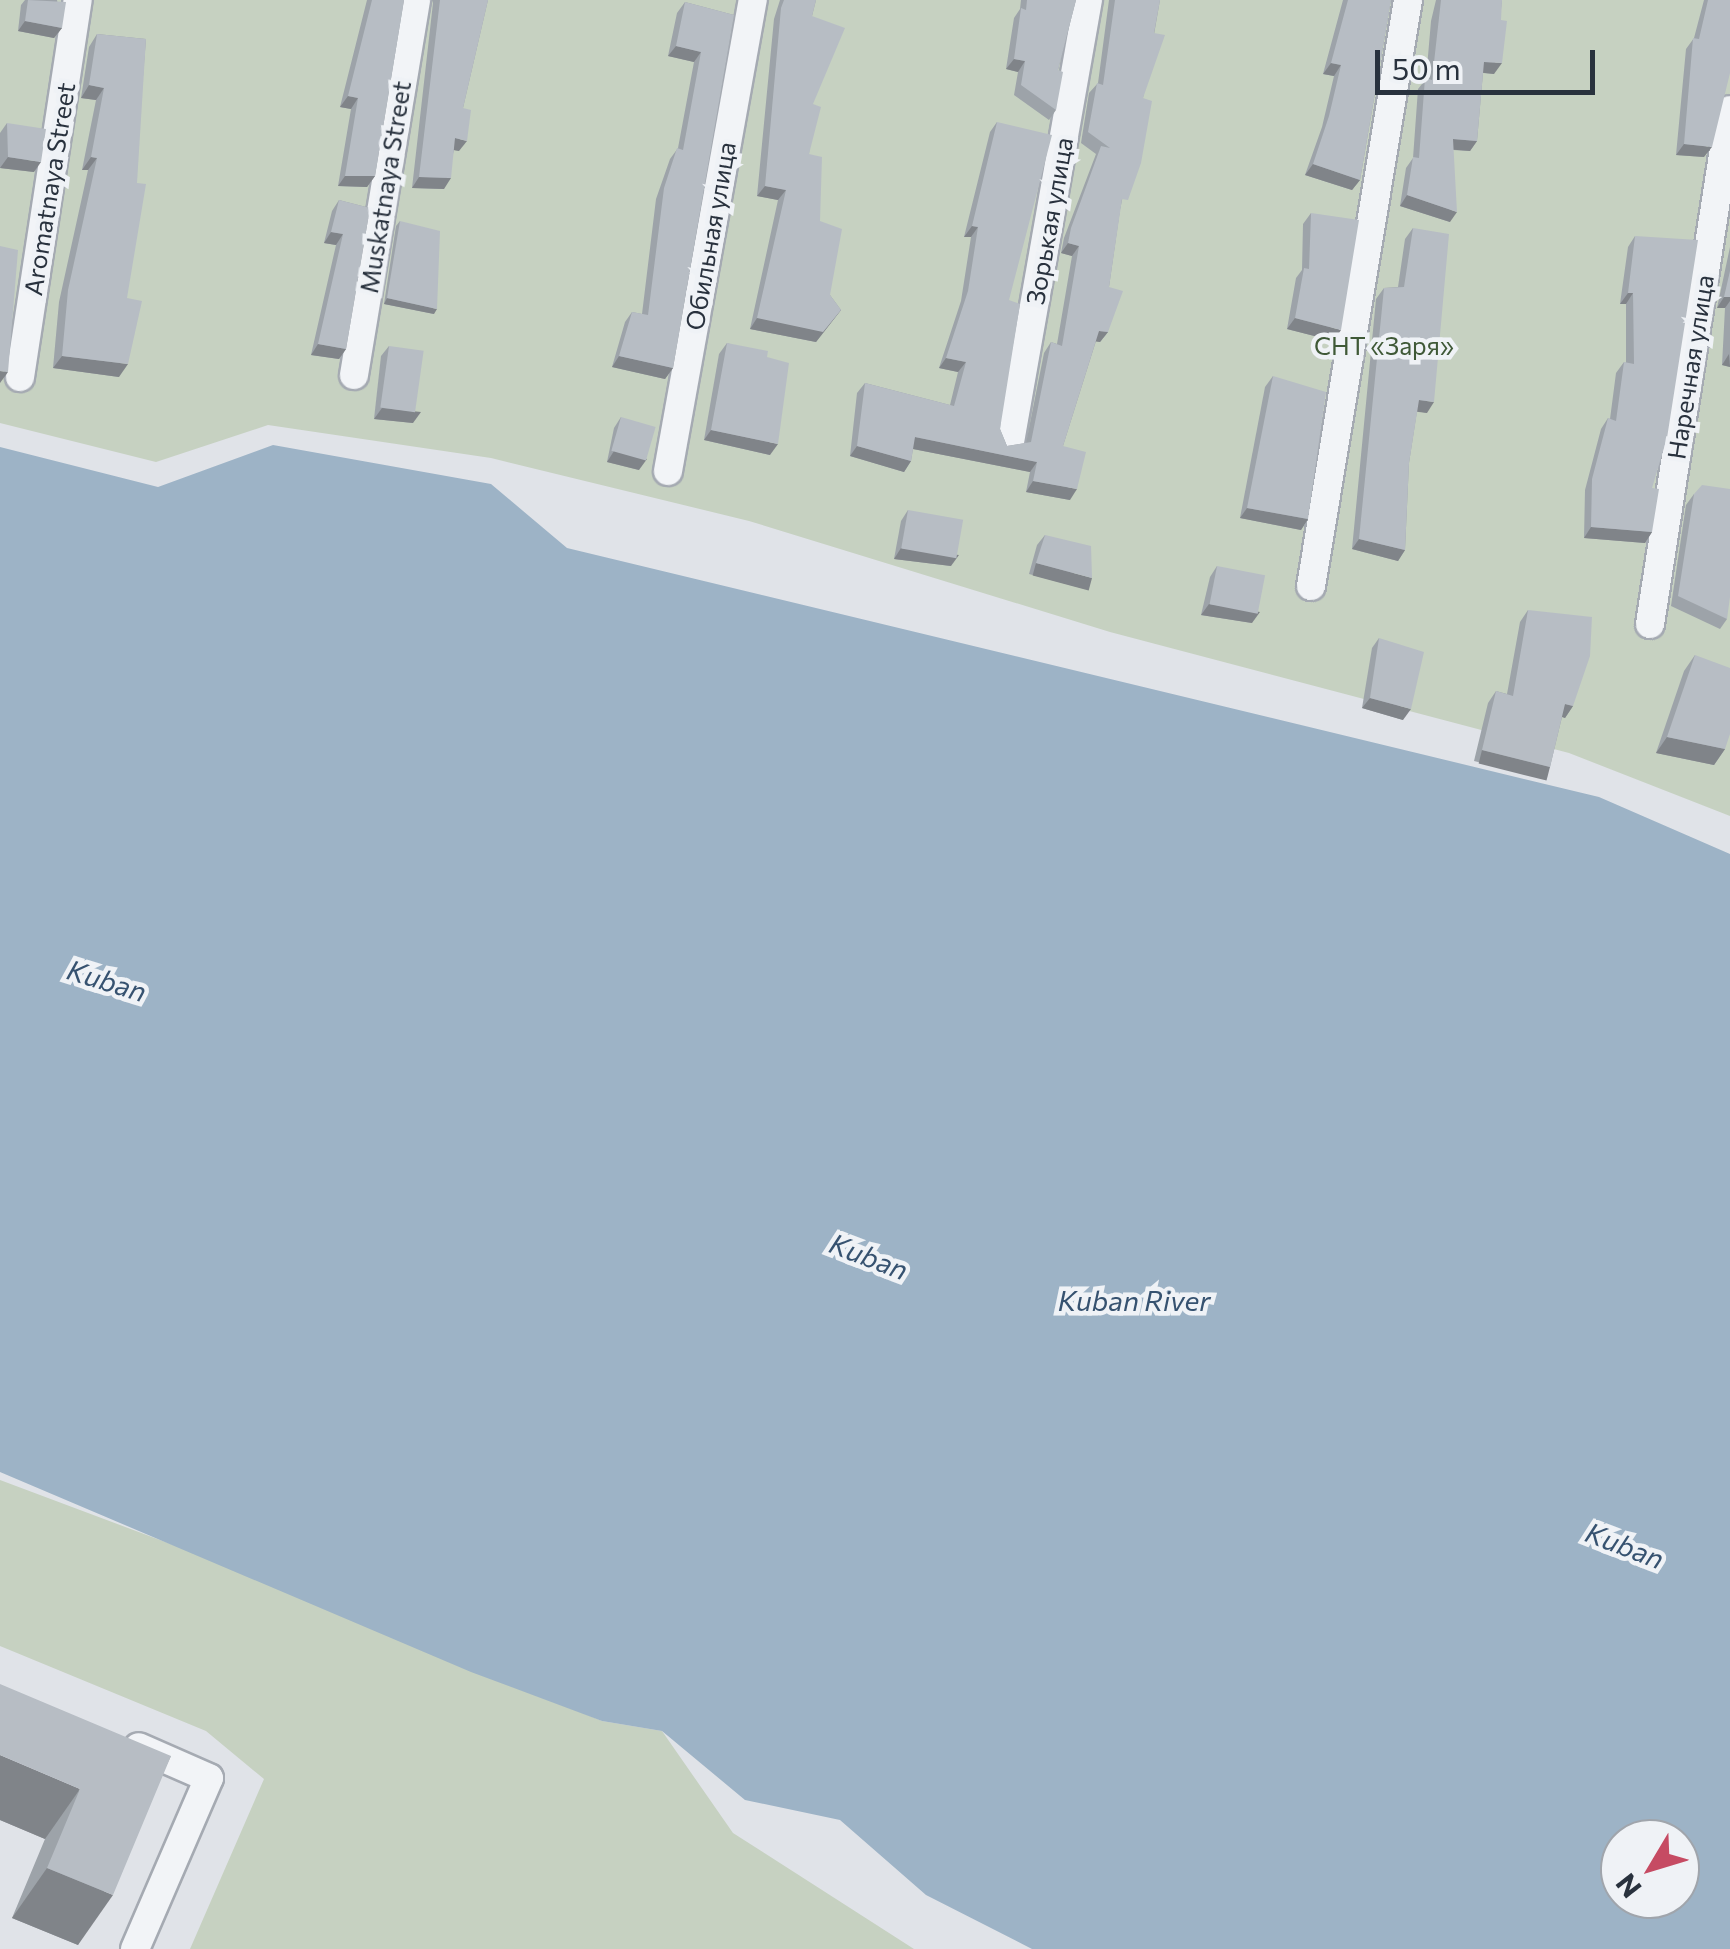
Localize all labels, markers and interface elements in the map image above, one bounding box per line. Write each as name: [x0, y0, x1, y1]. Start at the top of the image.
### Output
scale bar: [1380, 30, 1600, 92]
text: 50 m: [1392, 49, 1461, 86]
street label: Muskatnaya Street: [353, 79, 417, 295]
street label: Aromatnaya Street: [17, 80, 81, 298]
street label: Зорькая улица: [1020, 135, 1078, 307]
street label: Обильная улица: [679, 139, 741, 333]
street label: Наречная улица: [1661, 273, 1719, 461]
park label: СНТ «Заря»: [1314, 330, 1454, 360]
water label: Kuban: [63, 952, 151, 1008]
water label: Kuban: [825, 1226, 913, 1286]
water label: Kuban River: [1058, 1283, 1210, 1317]
water label: Kuban: [1581, 1515, 1669, 1575]
north arrow: [1600, 1819, 1700, 1919]
text: N: [1608, 1867, 1648, 1905]

